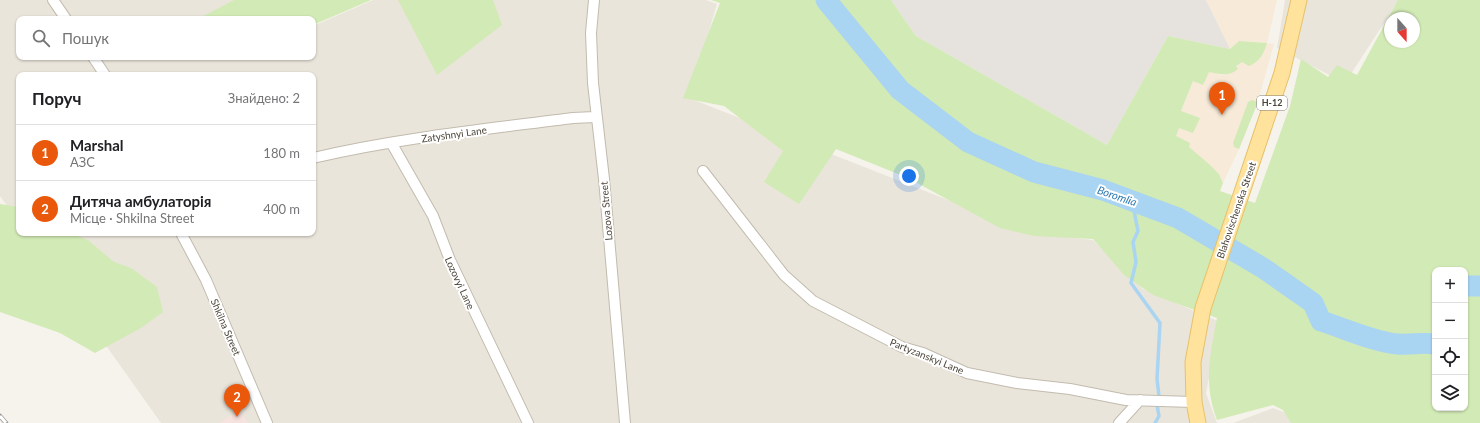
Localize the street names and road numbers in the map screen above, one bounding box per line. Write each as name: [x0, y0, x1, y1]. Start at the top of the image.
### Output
road number: Н-12: [1257, 96, 1287, 110]
street label: Zatyshnyi Lane: [420, 123, 488, 145]
street label: Blahovischenska Street: [1214, 160, 1258, 260]
street label: Lozova Street: [597, 181, 615, 241]
street label: Lozovyi Lane: [443, 255, 477, 311]
street label: Shkilna Street: [209, 297, 243, 357]
street label: Partyzanskyi Lane: [888, 336, 966, 376]

